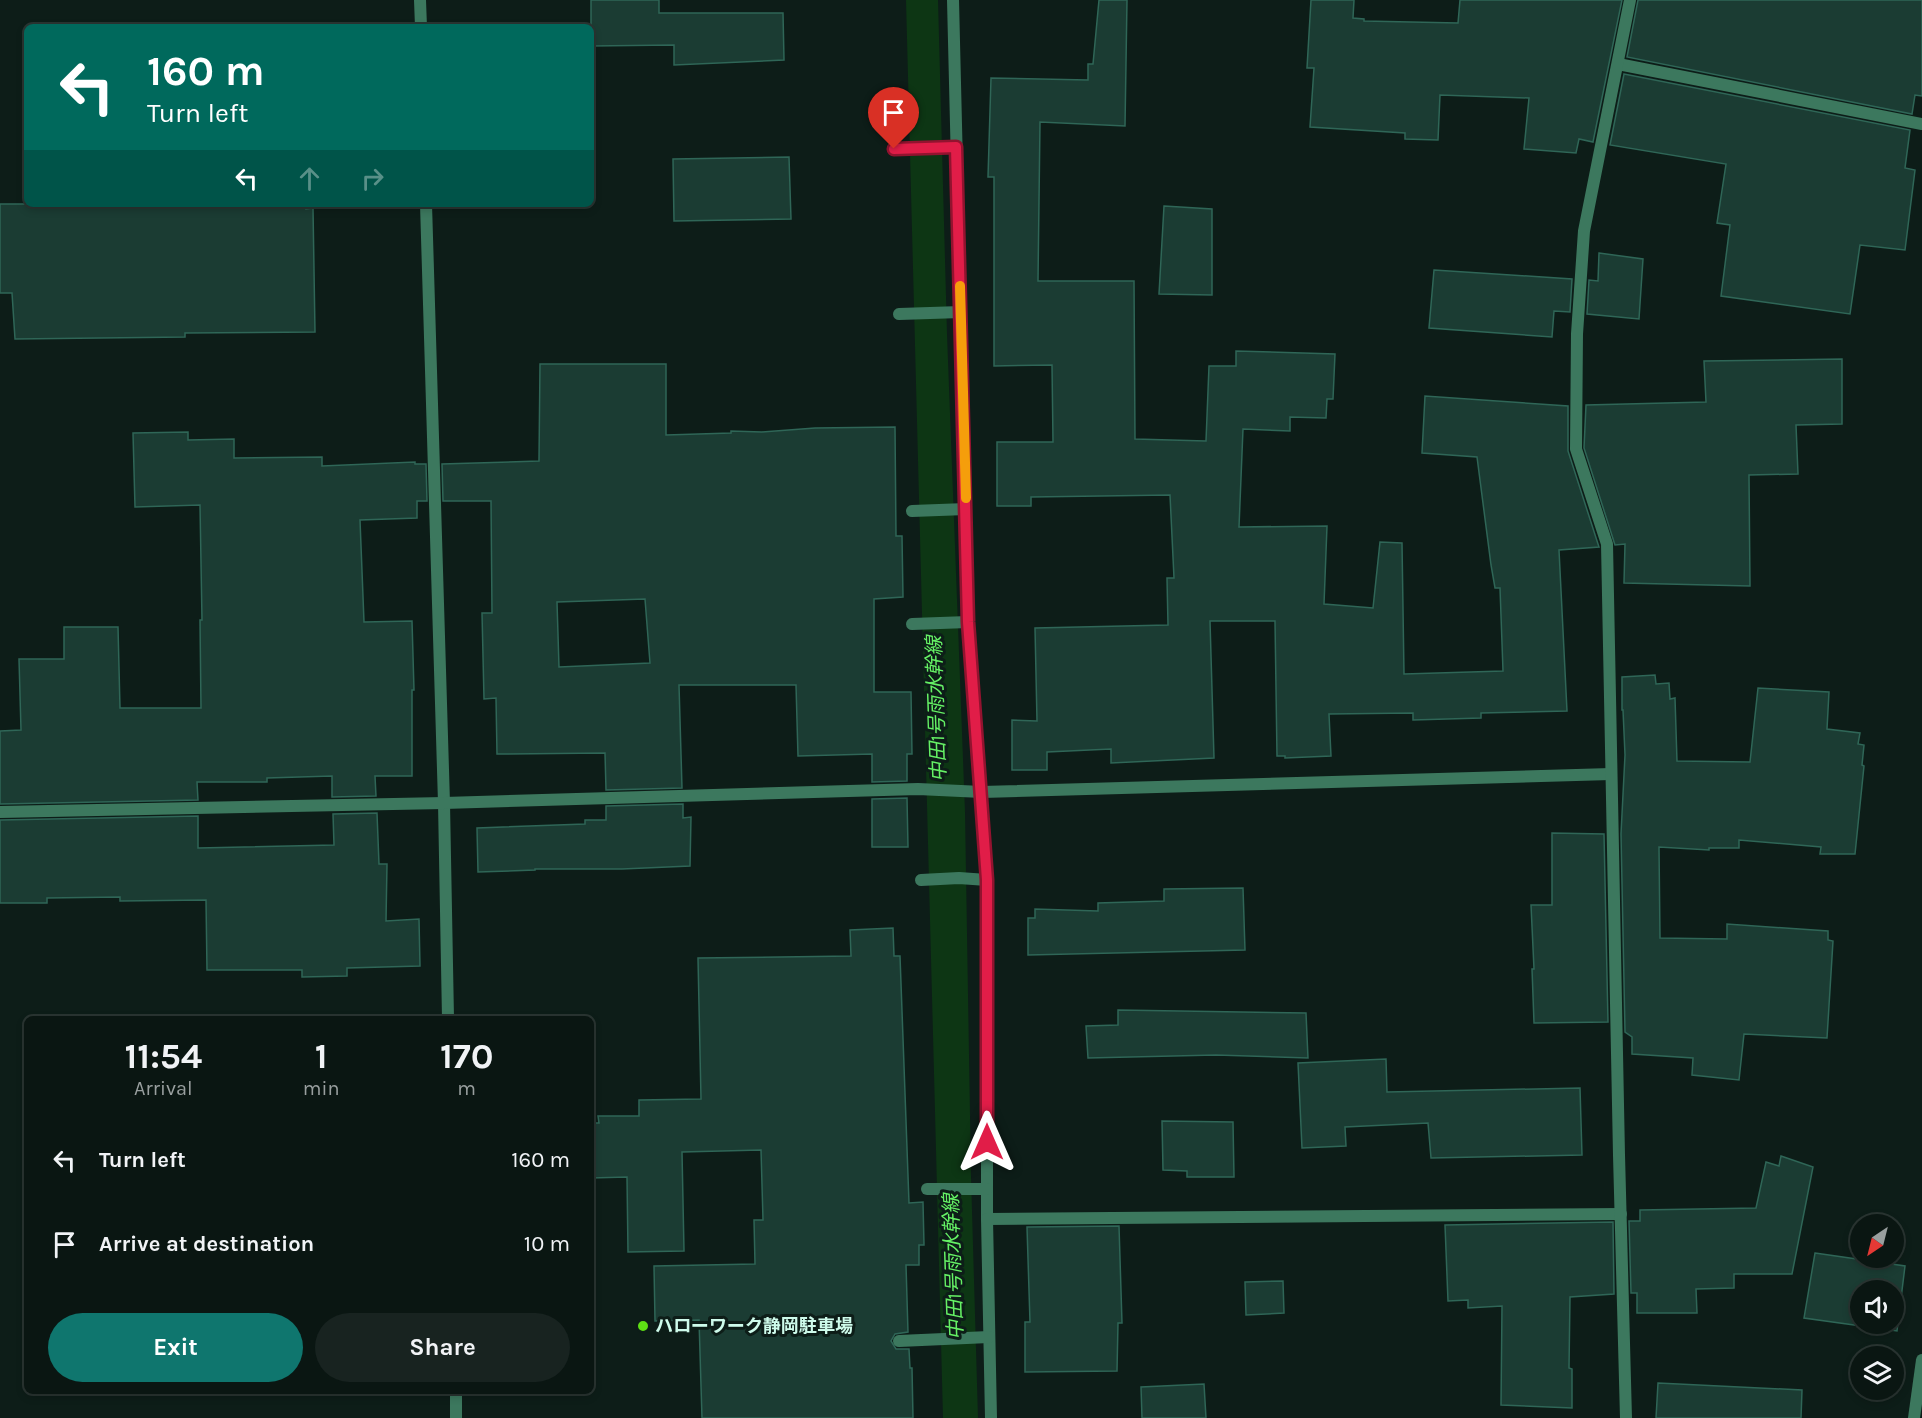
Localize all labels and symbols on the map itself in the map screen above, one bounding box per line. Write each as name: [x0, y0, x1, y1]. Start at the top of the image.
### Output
pin: [868, 87, 919, 149]
water label: 中田1号雨水幹線: [922, 633, 951, 782]
position arrow: [955, 1110, 1019, 1174]
water label: 中田1号雨水幹線: [939, 1191, 968, 1340]
north arrow: [1850, 1214, 1904, 1268]
place label: ハローワーク静岡駐車場: [655, 1315, 853, 1337]
marker: ハローワーク静岡駐車場: [636, 1319, 650, 1333]

